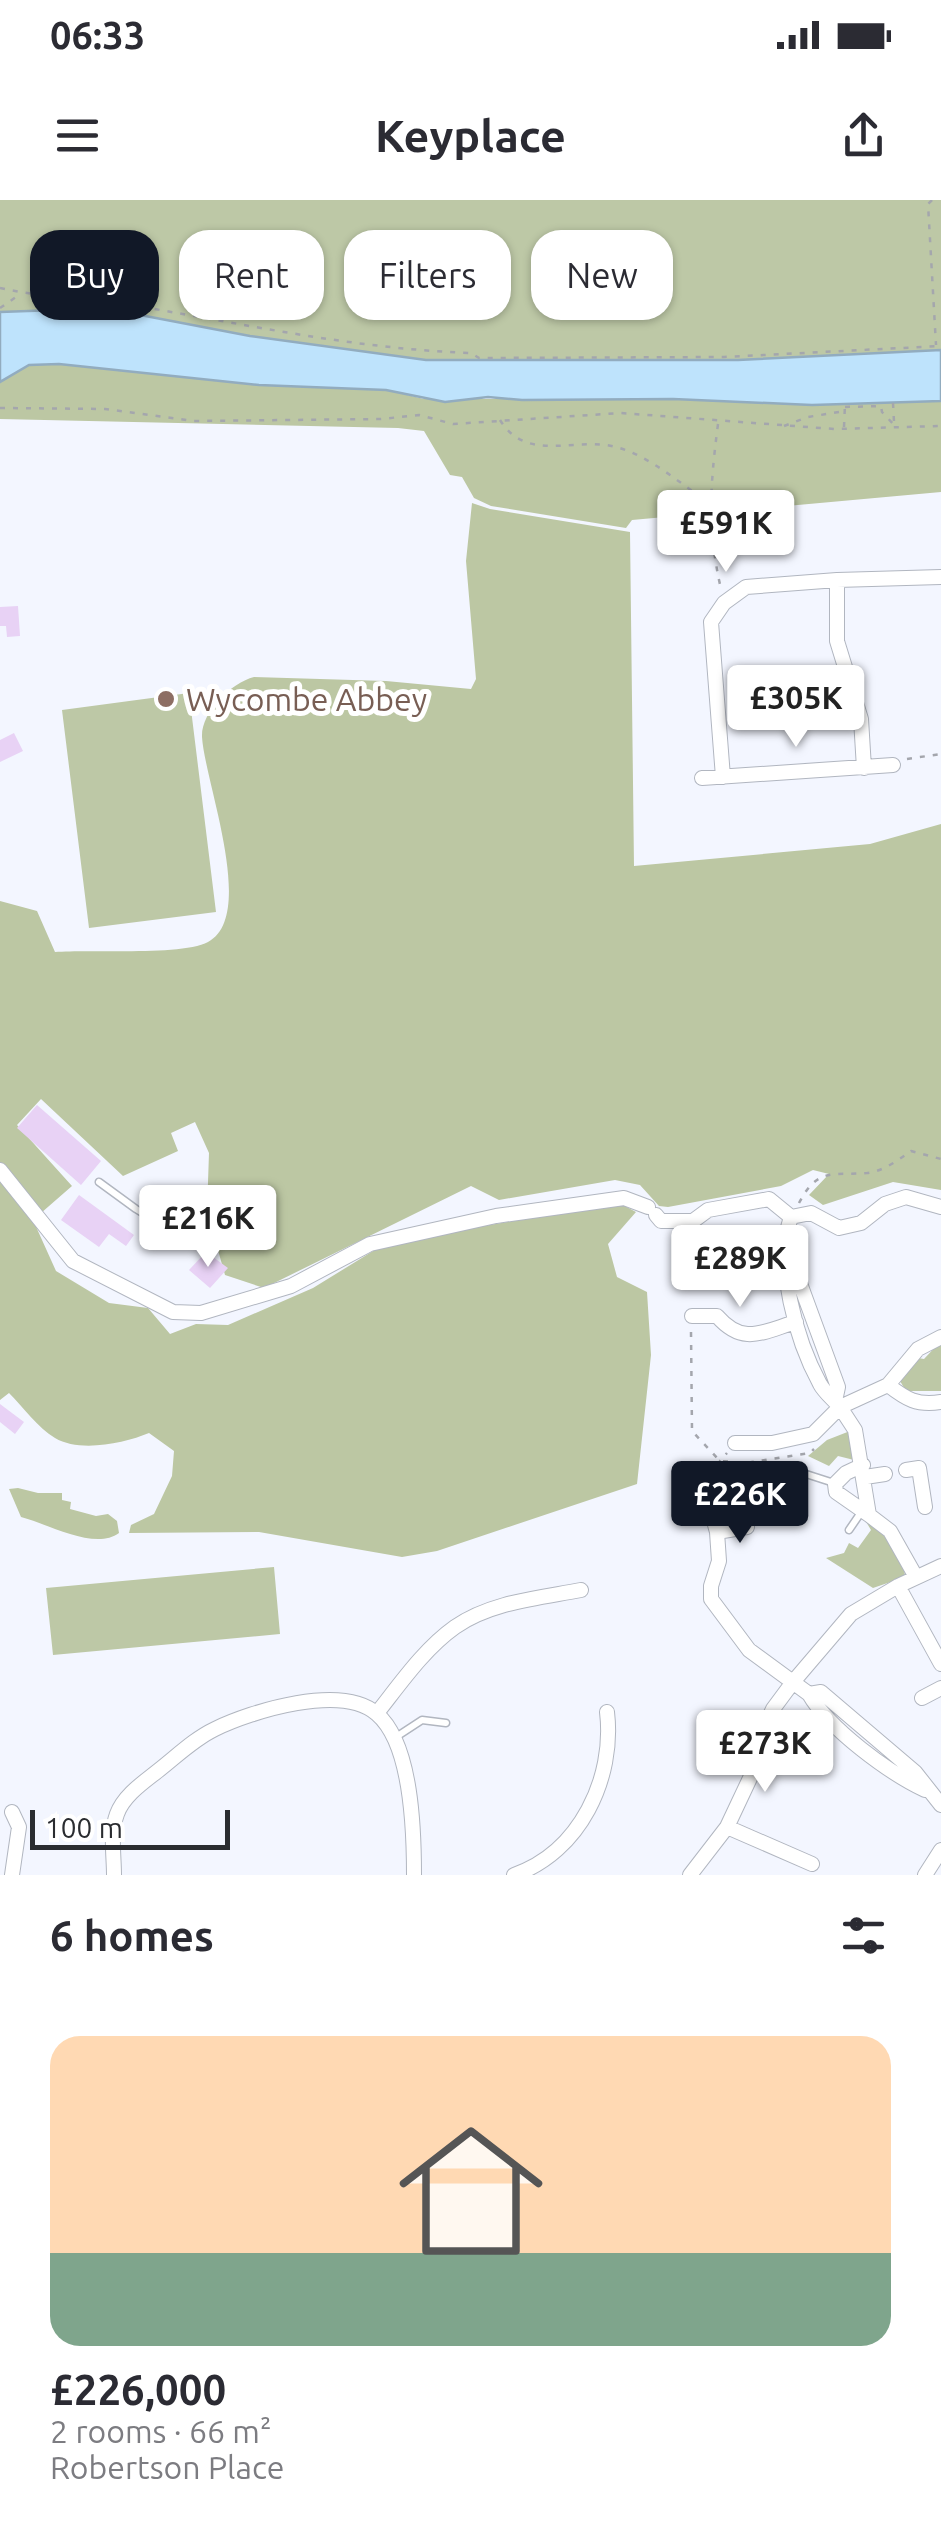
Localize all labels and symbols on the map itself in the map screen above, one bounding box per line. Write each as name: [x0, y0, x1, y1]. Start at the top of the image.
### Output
pin: £591K: [656, 490, 796, 575]
pin: £305K: [726, 665, 866, 750]
place label: Wycombe Abbey: [186, 681, 427, 717]
marker: Wycombe Abbey: [155, 688, 177, 710]
pin: £216K: [138, 1185, 278, 1270]
pin: £289K: [670, 1225, 810, 1310]
pin: £226K: [670, 1461, 810, 1546]
pin: £273K: [695, 1710, 835, 1795]
scale bar: [30, 1805, 230, 1850]

